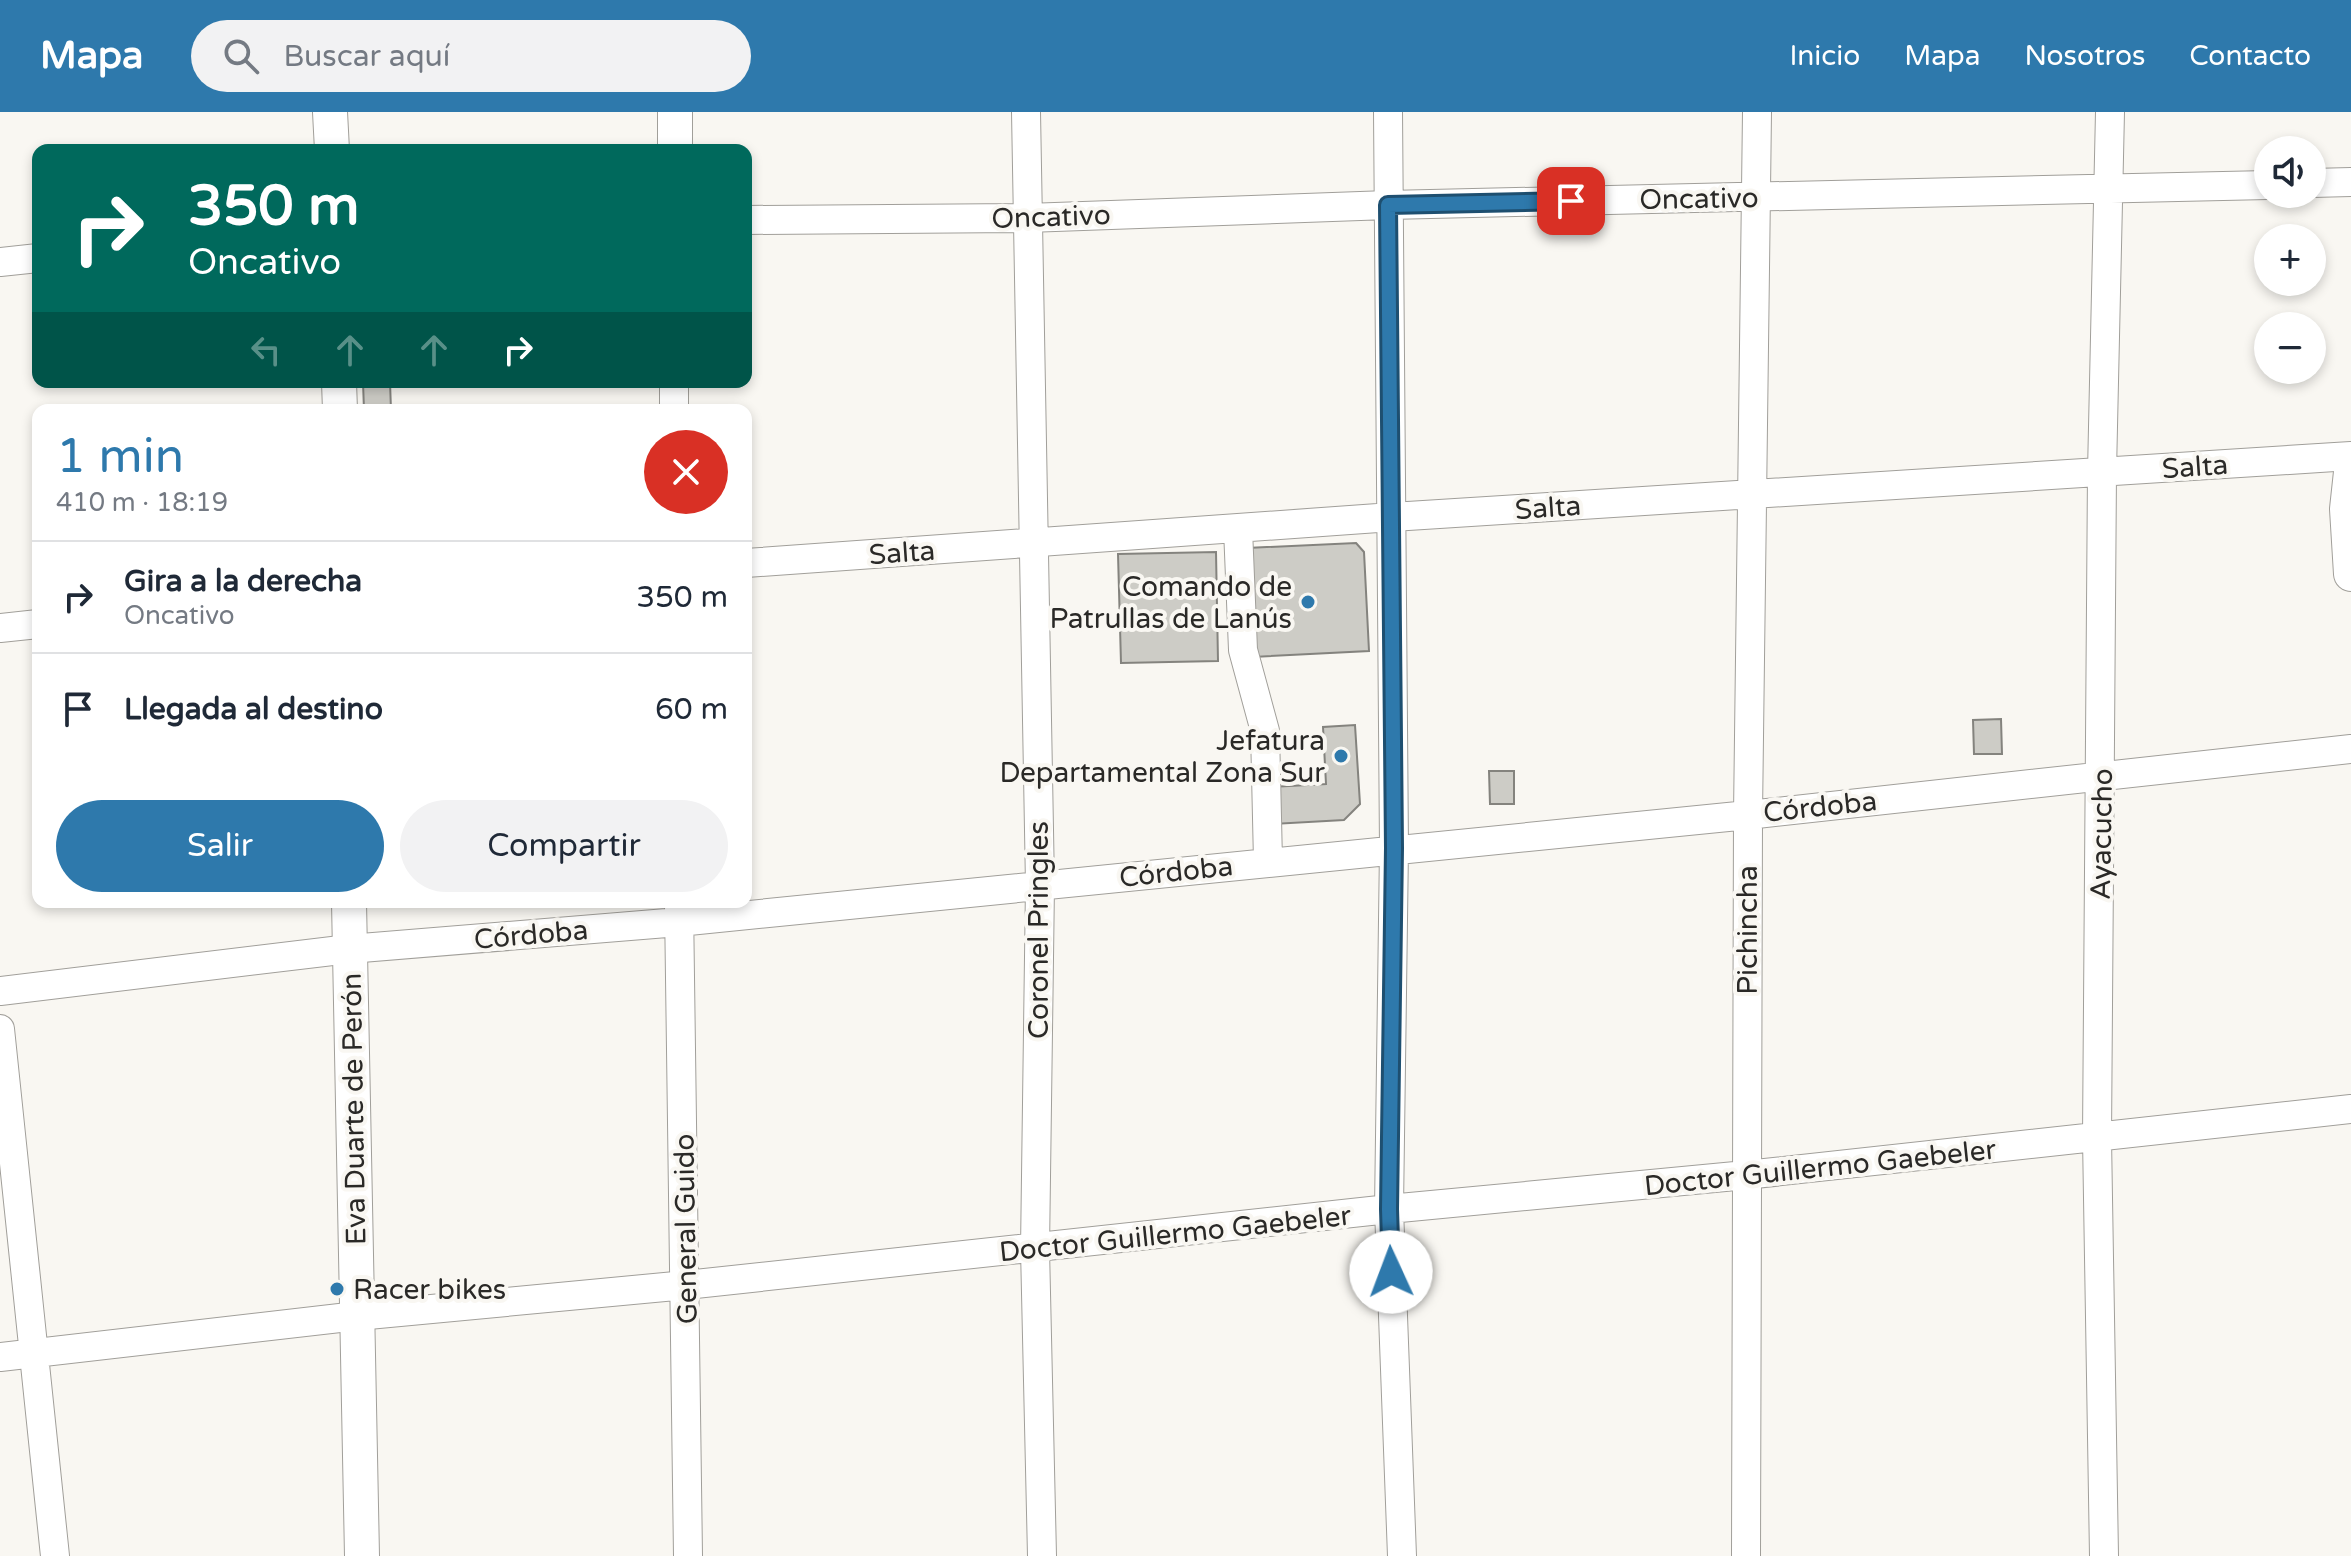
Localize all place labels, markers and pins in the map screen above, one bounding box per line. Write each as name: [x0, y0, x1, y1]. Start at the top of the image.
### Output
pin: [1537, 167, 1605, 235]
place label: Comando de Patrullas de Lanús: [1050, 570, 1292, 636]
marker: Comando de Patrullas de Lanús: [1299, 593, 1317, 611]
place label: Jefatura Departamental Zona Sur: [999, 724, 1325, 790]
marker: Jefatura Departamental Zona Sur: [1332, 747, 1350, 765]
place label: Racer bikes: [353, 1273, 506, 1307]
marker: Racer bikes: [328, 1280, 346, 1298]

